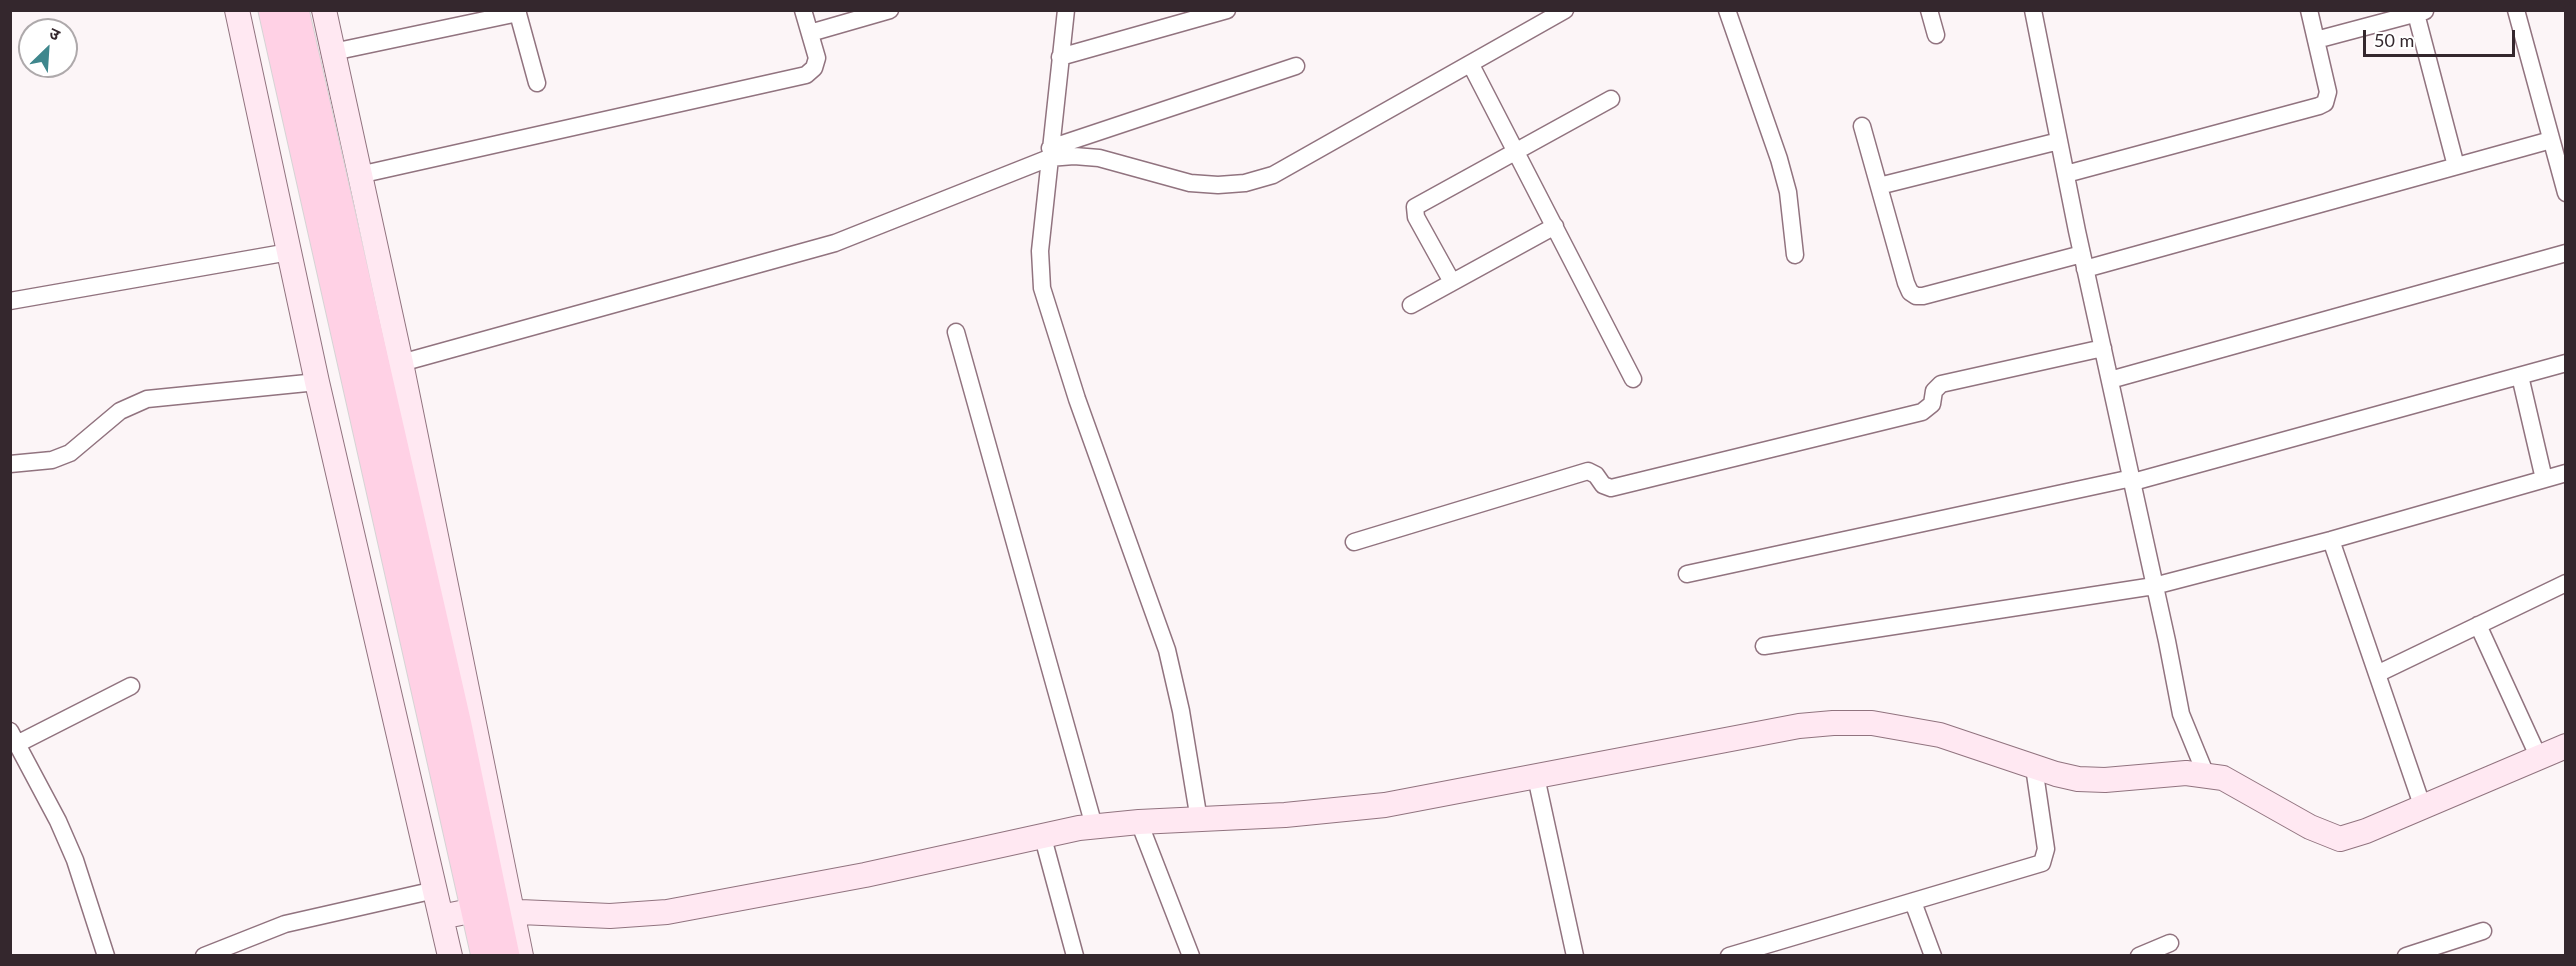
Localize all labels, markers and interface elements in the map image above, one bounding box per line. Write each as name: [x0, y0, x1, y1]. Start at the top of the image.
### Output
north arrow: [18, 18, 78, 78]
scale bar: [2366, 18, 2518, 56]
text: उ: [47, 22, 63, 44]
text: 50 m: [2374, 29, 2414, 51]

